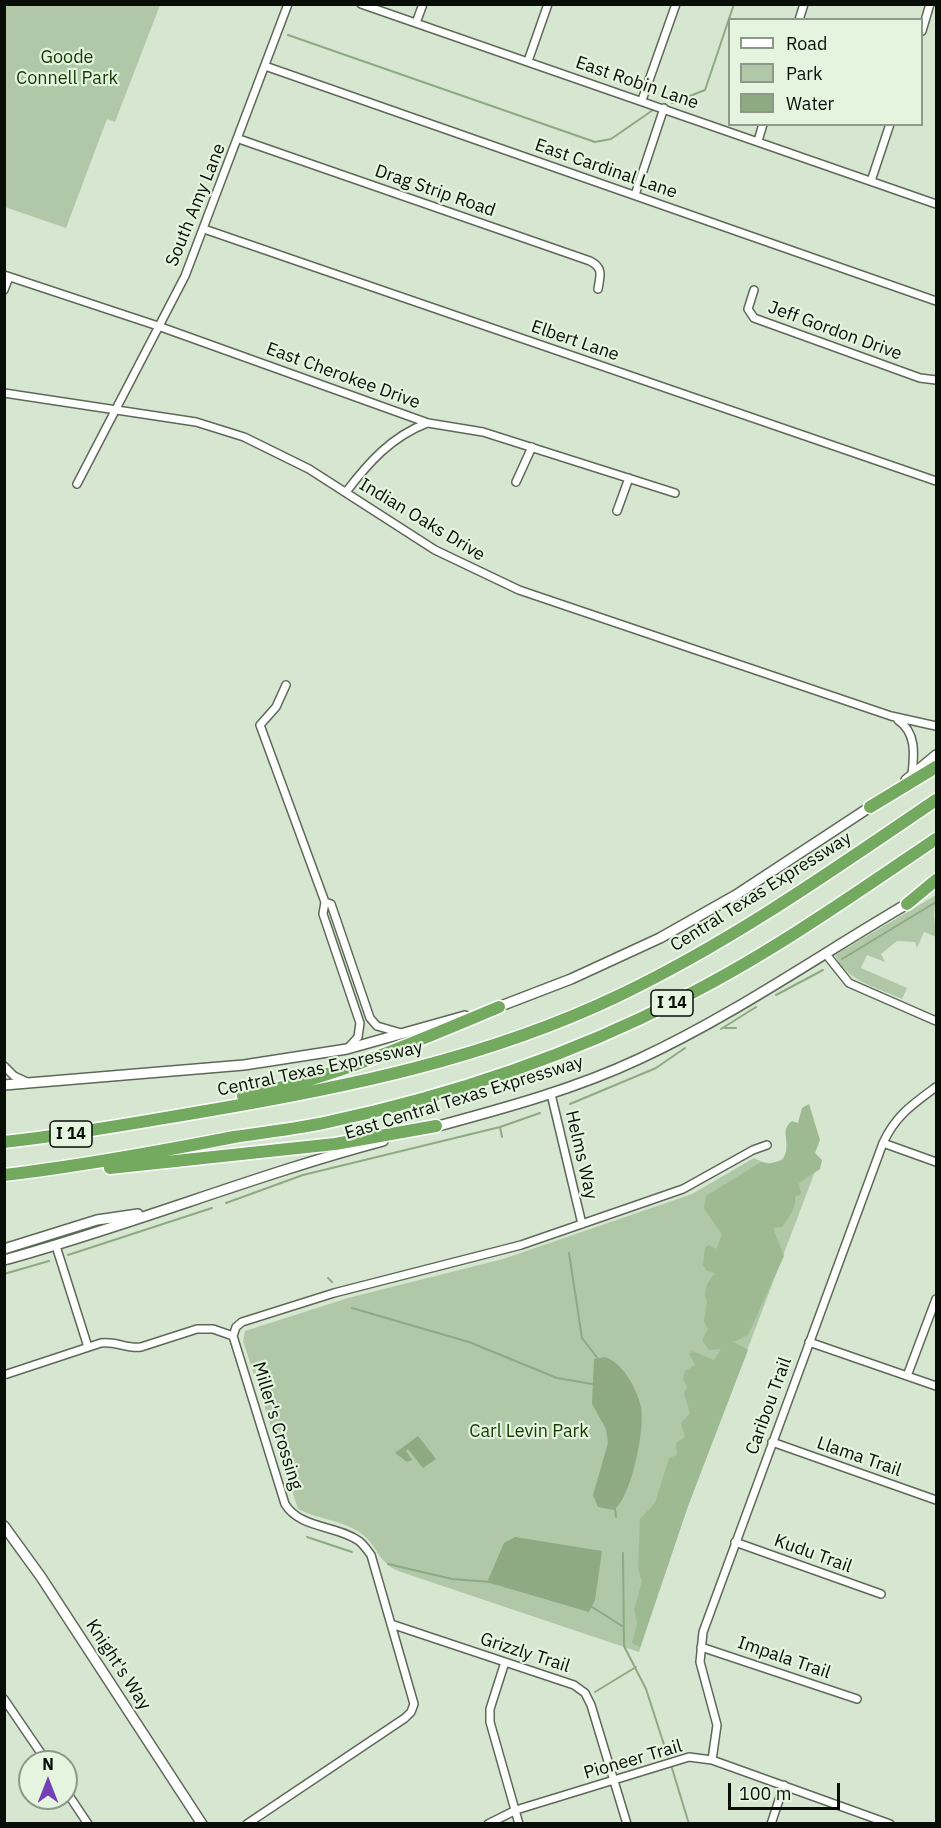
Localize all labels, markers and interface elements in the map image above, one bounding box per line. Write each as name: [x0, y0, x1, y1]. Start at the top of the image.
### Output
legend: [728, 18, 923, 126]
text: Road: [786, 32, 827, 55]
park label: Goode Connell Park: [16, 47, 118, 90]
street label: East Robin Lane: [573, 52, 701, 114]
text: Park: [786, 62, 822, 85]
text: Water: [786, 92, 834, 115]
street label: East Cardinal Lane: [532, 134, 680, 204]
street label: South Amy Lane: [162, 140, 230, 270]
street label: Drag Strip Road: [372, 160, 498, 222]
street label: Jeff Gordon Drive: [765, 297, 905, 365]
street label: Elbert Lane: [528, 316, 622, 366]
street label: East Cherokee Drive: [263, 338, 423, 414]
street label: Indian Oaks Drive: [355, 474, 489, 566]
street label: Central Texas Expressway: [667, 827, 855, 957]
road number: I 14: [651, 990, 693, 1016]
street label: Central Texas Expressway: [215, 1037, 425, 1101]
street label: East Central Texas Expressway: [342, 1051, 586, 1145]
street label: Helms Way: [560, 1108, 602, 1202]
road number: I 14: [50, 1121, 92, 1147]
street label: Caribou Trail: [741, 1354, 797, 1458]
street label: Miller's Crossing: [247, 1359, 307, 1493]
park label: Carl Levin Park: [469, 1421, 589, 1443]
street label: Llama Trail: [814, 1432, 904, 1482]
street label: Kudu Trail: [771, 1530, 855, 1578]
street label: Knight's Way: [81, 1616, 155, 1714]
street label: Grizzly Trail: [477, 1628, 573, 1678]
street label: Impala Trail: [735, 1632, 833, 1684]
street label: Pioneer Trail: [581, 1736, 685, 1784]
north arrow: [18, 1750, 78, 1810]
text: N: [42, 1754, 54, 1774]
scale bar: [731, 1771, 844, 1809]
text: 100 m: [739, 1782, 791, 1805]

